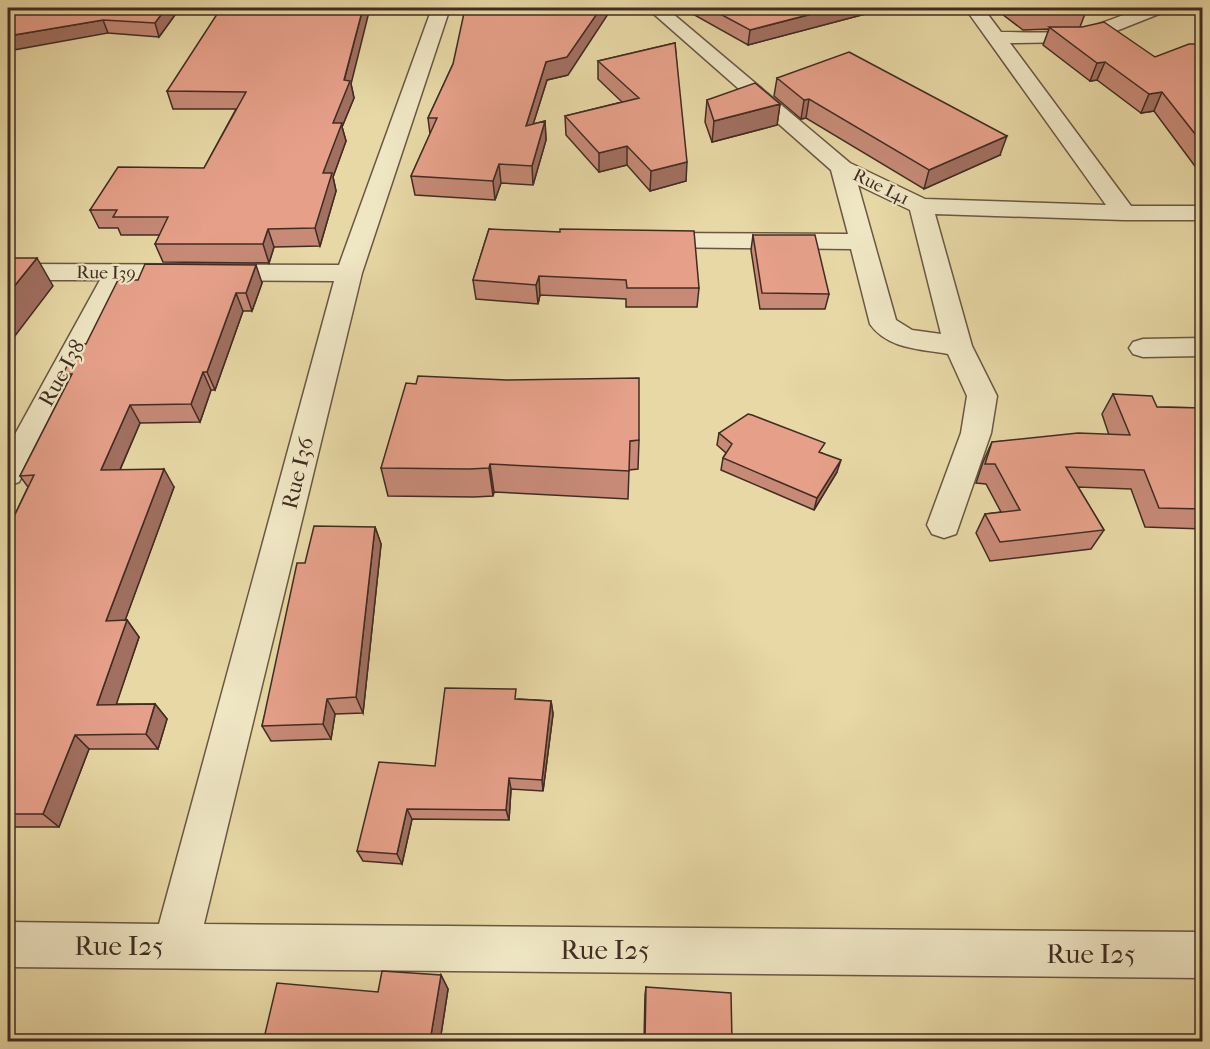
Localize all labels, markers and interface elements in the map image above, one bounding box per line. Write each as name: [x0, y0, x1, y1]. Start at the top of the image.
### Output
street label: Rue I41: [850, 164, 912, 210]
street label: Rue I39: [76, 262, 136, 284]
street label: Rue I38: [33, 335, 91, 411]
street label: Rue I36: [277, 434, 319, 512]
street label: Rue I25: [74, 930, 164, 962]
street label: Rue I25: [560, 934, 650, 966]
street label: Rue I25: [1046, 938, 1136, 970]

